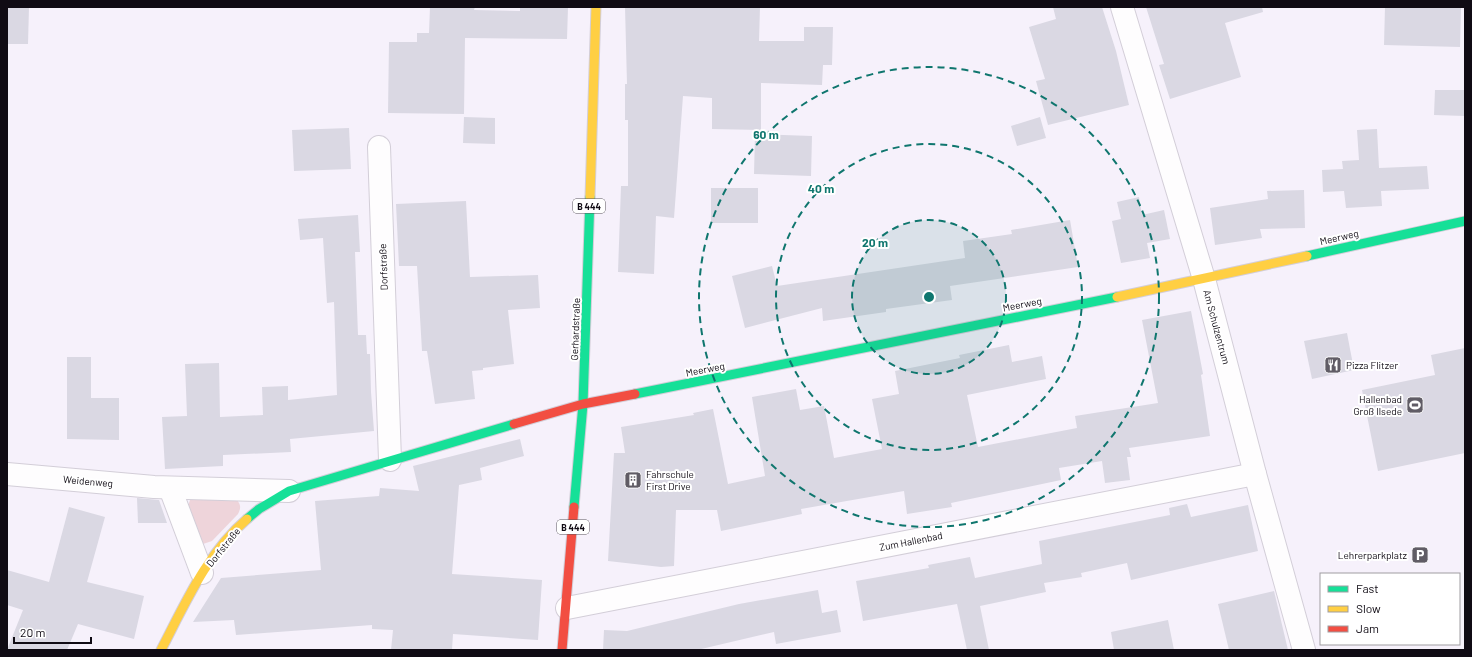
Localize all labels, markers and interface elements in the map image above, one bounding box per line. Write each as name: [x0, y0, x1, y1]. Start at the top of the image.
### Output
text: 60 m: [753, 127, 779, 141]
text: 40 m: [808, 181, 834, 195]
road number: B 444: [573, 199, 605, 213]
street label: Meerweg: [1318, 227, 1360, 247]
text: 20 m: [862, 235, 888, 249]
street label: Dorfstraße: [376, 243, 390, 291]
street label: Am Schulzentrum: [1201, 288, 1233, 366]
centre of rings: [922, 290, 936, 304]
street label: Meerweg: [1001, 294, 1043, 314]
street label: Gerhardstraße: [568, 297, 582, 361]
restaurant icon: Pizza Flitzer: [1323, 355, 1343, 375]
street label: Meerweg: [684, 359, 726, 379]
place label: Pizza Flitzer: [1346, 359, 1398, 371]
place label: Hallenbad Groß Ilsede: [1353, 393, 1402, 417]
sports icon: Hallenbad Groß Ilsede: [1405, 395, 1425, 415]
place label: Fahrschule First Drive: [646, 468, 694, 492]
building icon: Fahrschule First Drive: [623, 470, 643, 490]
street label: Weidenweg: [63, 473, 113, 489]
road number: B 444: [557, 520, 589, 534]
street label: Dorfstraße: [204, 525, 242, 569]
street label: Zum Hallenbad: [878, 529, 944, 553]
parking icon: Lehrerparkplatz: [1410, 545, 1430, 565]
place label: Lehrerparkplatz: [1338, 549, 1408, 561]
legend: [1320, 573, 1460, 645]
text: Fast: [1356, 581, 1379, 595]
text: Slow: [1356, 601, 1381, 615]
scale bar: [14, 619, 91, 645]
text: Jam: [1356, 621, 1379, 635]
text: 20 m: [20, 625, 46, 639]

